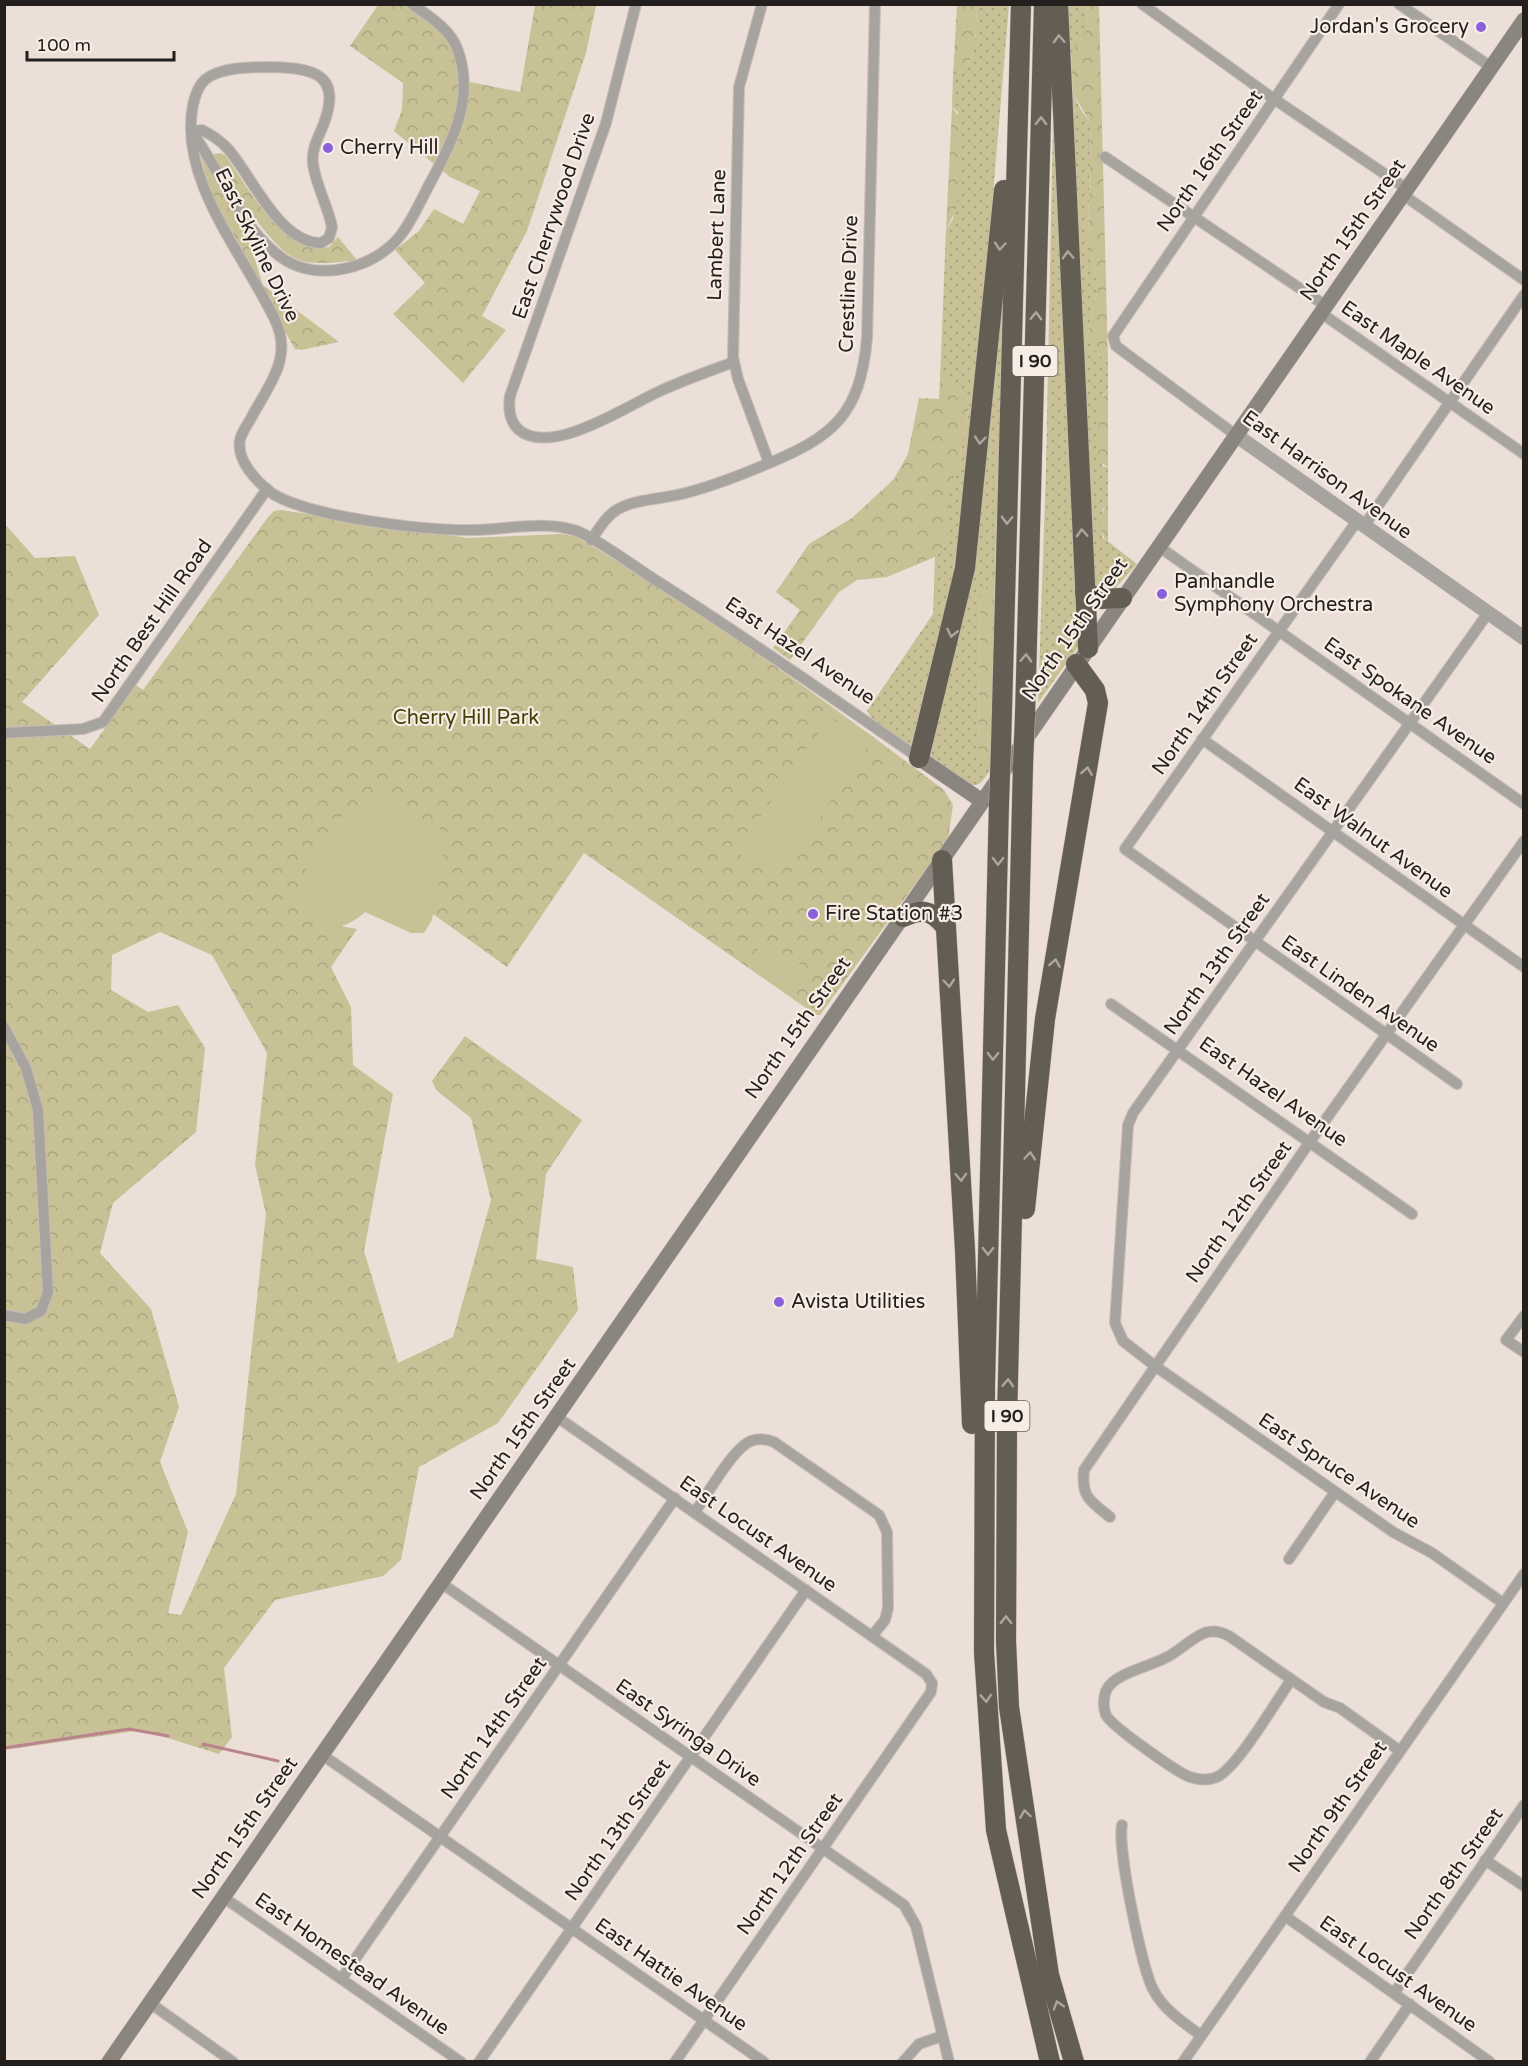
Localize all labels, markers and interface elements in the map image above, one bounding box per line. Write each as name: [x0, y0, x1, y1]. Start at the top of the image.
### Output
place label: Jordan's Grocery: [1310, 15, 1469, 39]
marker: Jordan's Grocery: [1474, 20, 1488, 34]
scale bar: [27, 24, 174, 62]
text: 100 m: [36, 34, 91, 56]
one-way arrow: [1052, 34, 1065, 43]
street label: North 16th Street: [1152, 85, 1268, 237]
street label: East Cherrywood Drive: [507, 110, 601, 322]
one-way arrow: [1035, 117, 1047, 126]
place label: Cherry Hill: [340, 136, 439, 160]
marker: Cherry Hill: [321, 141, 335, 155]
street label: North 15th Street: [1295, 154, 1411, 306]
street label: East Skyline Drive: [209, 164, 305, 326]
street label: Lambert Lane: [703, 169, 731, 301]
street label: Crestline Drive: [835, 215, 863, 353]
one-way arrow: [994, 241, 1007, 250]
one-way arrow: [1062, 250, 1075, 259]
street label: East Maple Avenue: [1336, 296, 1500, 420]
one-way arrow: [1030, 312, 1043, 321]
road number: I 90: [1012, 346, 1058, 376]
street label: East Harrison Avenue: [1238, 405, 1416, 545]
one-way arrow: [974, 435, 987, 444]
one-way arrow: [1001, 515, 1014, 524]
one-way arrow: [1075, 529, 1088, 538]
street label: North Best Hill Road: [87, 535, 217, 707]
street label: North 15th Street: [1017, 553, 1133, 705]
place label: Panhandle Symphony Orchestra: [1174, 570, 1373, 617]
marker: Panhandle Symphony Orchestra: [1155, 587, 1169, 601]
street label: East Hazel Avenue: [720, 592, 880, 710]
one-way arrow: [946, 627, 959, 637]
street label: North 14th Street: [1147, 628, 1263, 780]
street label: East Spokane Avenue: [1319, 632, 1501, 770]
one-way arrow: [1020, 654, 1033, 663]
park label: Cherry Hill Park: [393, 706, 539, 730]
one-way arrow: [1080, 766, 1092, 775]
street label: East Walnut Avenue: [1289, 772, 1457, 904]
one-way arrow: [992, 857, 1004, 866]
street label: North 13th Street: [1159, 888, 1275, 1040]
place label: Fire Station #3: [825, 902, 963, 926]
marker: Fire Station #3: [806, 907, 820, 921]
street label: East Linden Avenue: [1276, 930, 1444, 1058]
street label: North 15th Street: [740, 952, 856, 1104]
one-way arrow: [1048, 958, 1060, 968]
one-way arrow: [942, 978, 955, 987]
street label: East Hazel Avenue: [1194, 1032, 1352, 1152]
one-way arrow: [987, 1052, 999, 1061]
street label: North 12th Street: [1181, 1136, 1297, 1288]
one-way arrow: [1023, 1152, 1036, 1161]
one-way arrow: [954, 1173, 967, 1182]
one-way arrow: [982, 1247, 994, 1256]
place label: Avista Utilities: [791, 1290, 925, 1314]
marker: Avista Utilities: [772, 1295, 786, 1309]
street label: North 15th Street: [465, 1353, 581, 1505]
one-way arrow: [1002, 1378, 1015, 1387]
road number: I 90: [984, 1401, 1030, 1431]
street label: East Spruce Avenue: [1254, 1408, 1424, 1534]
street label: East Locust Avenue: [675, 1471, 841, 1597]
one-way arrow: [1000, 1615, 1012, 1624]
street label: North 14th Street: [436, 1652, 552, 1804]
street label: East Syringa Drive: [611, 1674, 765, 1792]
one-way arrow: [979, 1694, 992, 1703]
street label: North 9th Street: [1284, 1736, 1393, 1878]
street label: North 15th Street: [187, 1752, 303, 1904]
street label: North 13th Street: [560, 1754, 676, 1906]
street label: North 12th Street: [732, 1788, 848, 1940]
street label: North 8th Street: [1400, 1803, 1509, 1945]
one-way arrow: [1019, 1809, 1031, 1818]
street label: East Homestead Avenue: [250, 1888, 454, 2040]
street label: East Locust Avenue: [1315, 1911, 1481, 2037]
street label: East Hattie Avenue: [590, 1913, 752, 2037]
one-way arrow: [1053, 2001, 1065, 2011]

